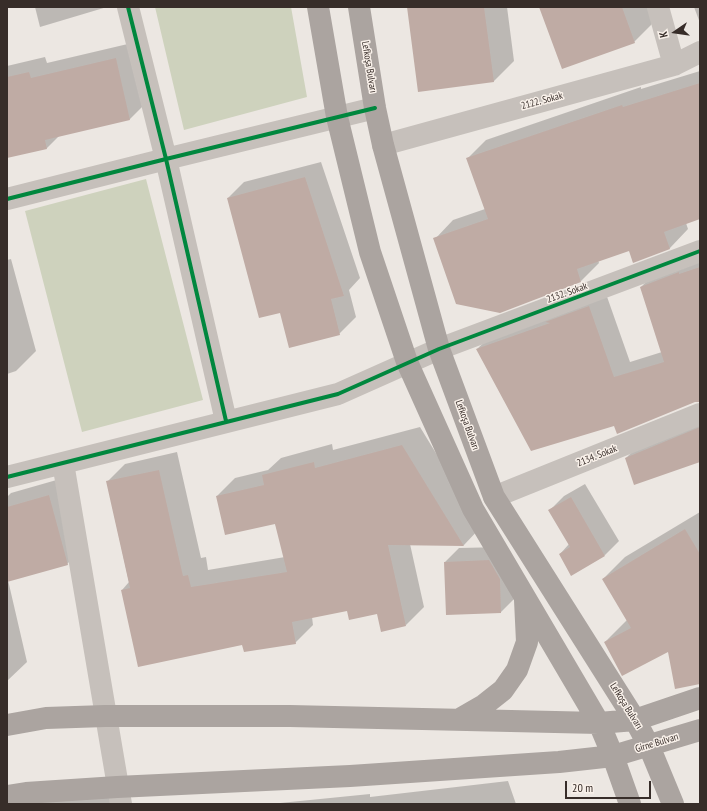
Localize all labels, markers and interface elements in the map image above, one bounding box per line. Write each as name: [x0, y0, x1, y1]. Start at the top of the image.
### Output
north arrow: [655, 12, 695, 52]
text: K: [656, 30, 671, 39]
street label: Lefkoşa Bulvarı: [359, 40, 379, 94]
street label: 2122. Sokak: [520, 90, 564, 112]
street label: 2132. Sokak: [545, 280, 589, 306]
street label: Lefkoşa Bulvarı: [452, 398, 482, 452]
street label: 2134. Sokak: [575, 443, 619, 469]
street label: Lefkoşa Bulvarı: [607, 681, 645, 731]
street label: Girne Bulvarı: [634, 731, 680, 755]
scale bar: [567, 773, 653, 799]
text: 20 m: [572, 780, 593, 795]

